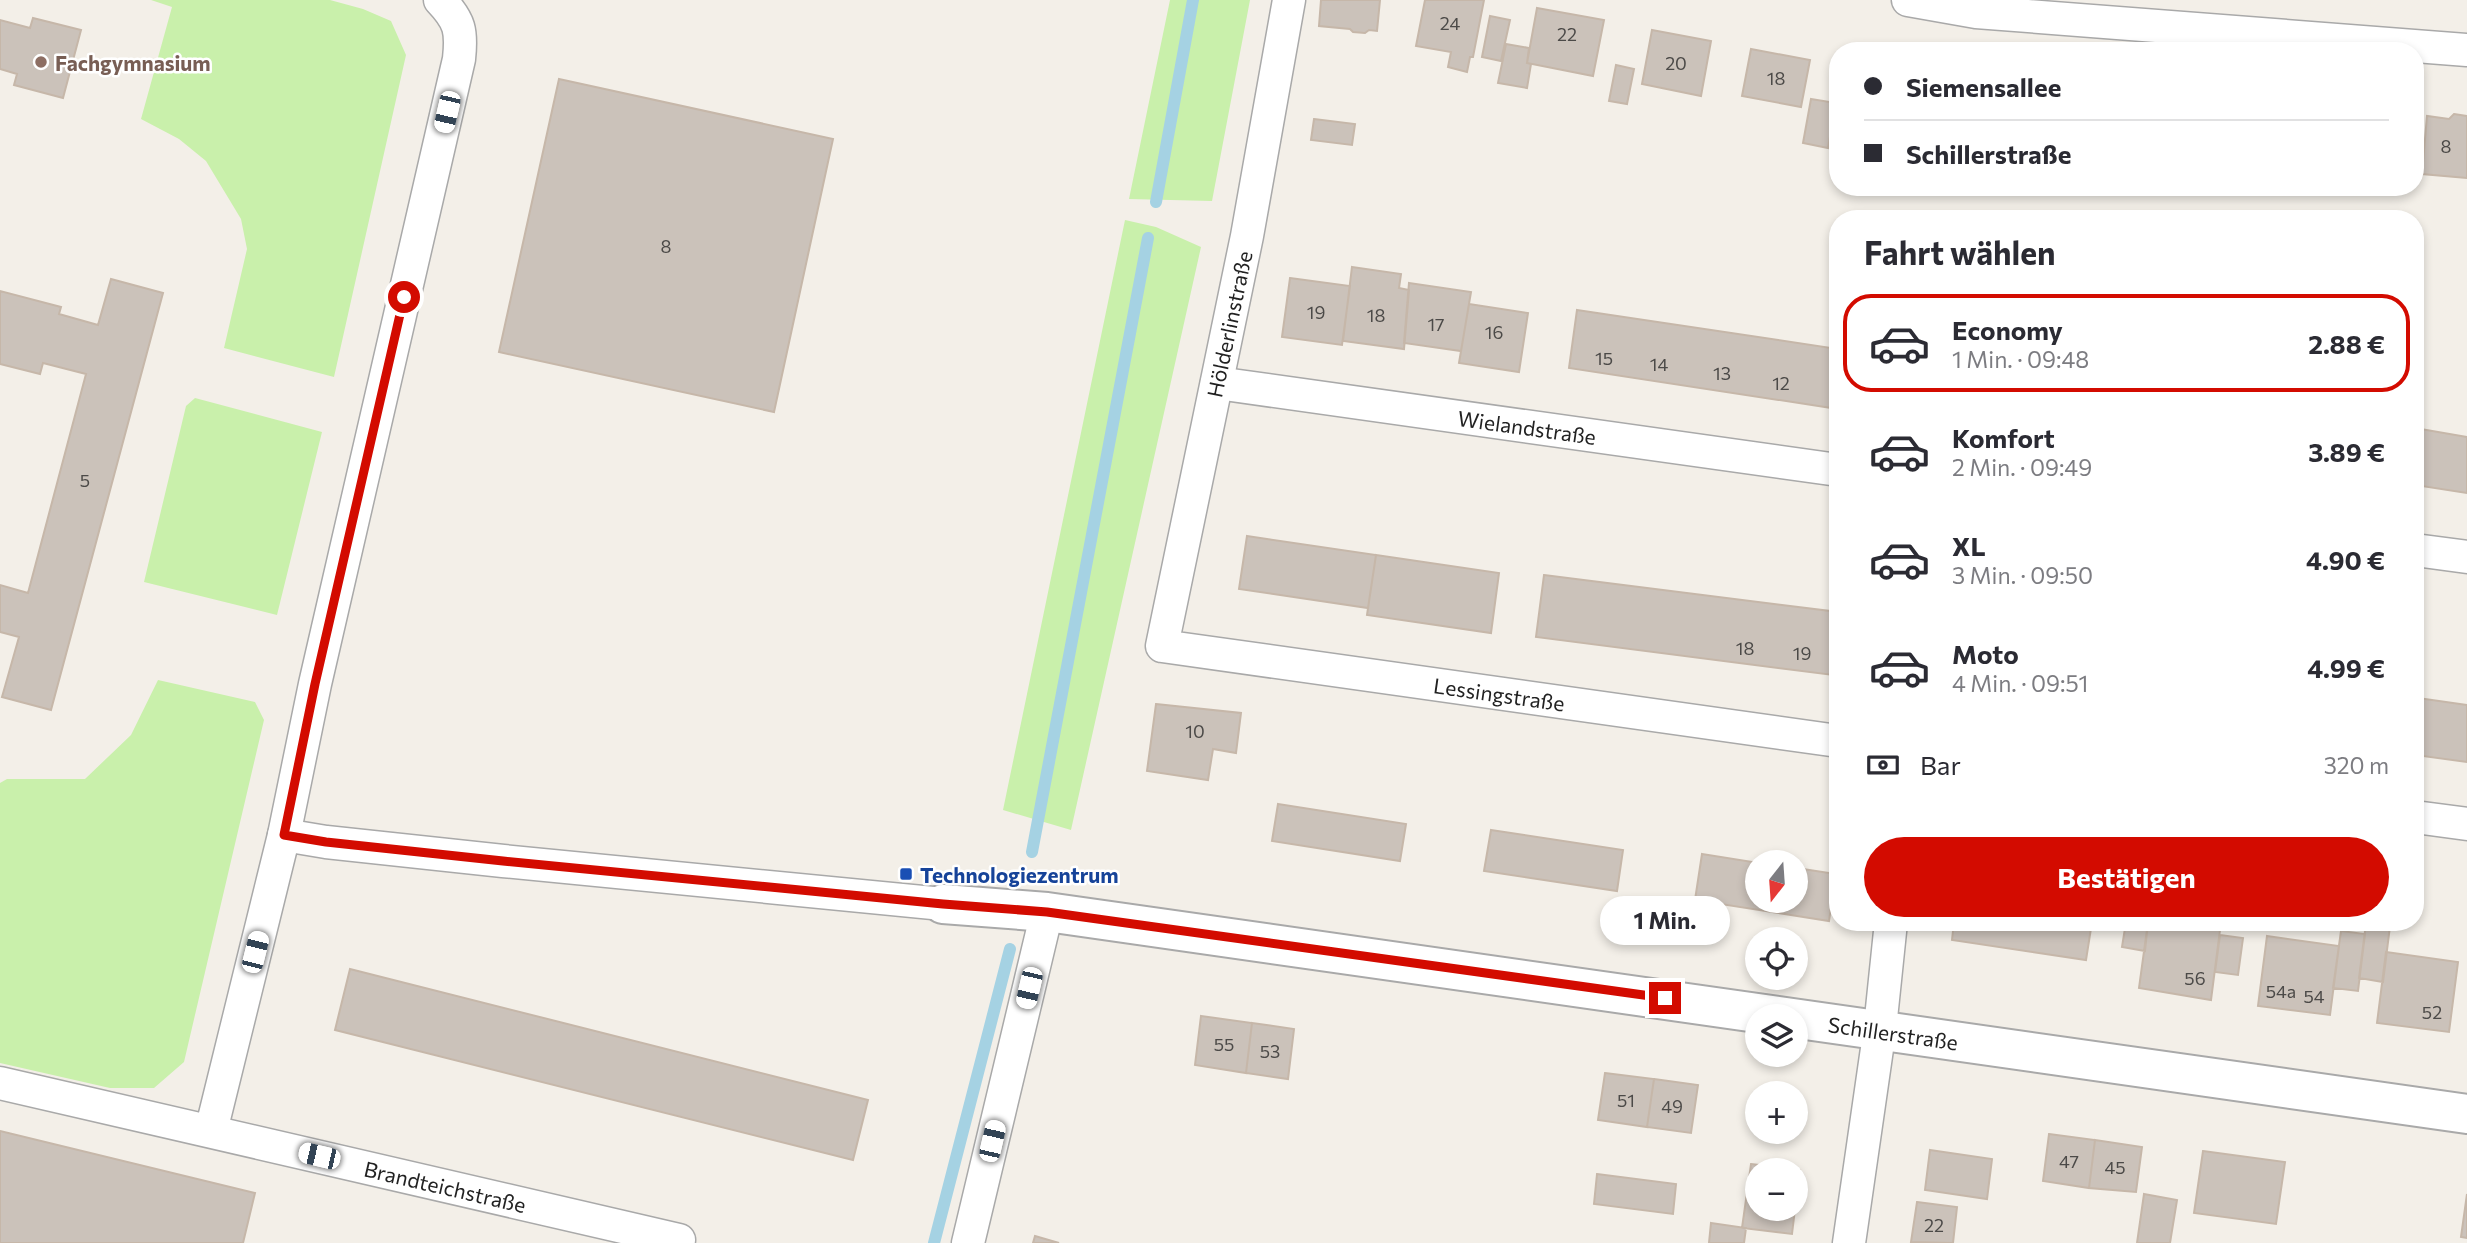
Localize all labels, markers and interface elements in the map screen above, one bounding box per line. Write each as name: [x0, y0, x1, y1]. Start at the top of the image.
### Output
house number: 24: [1440, 12, 1460, 34]
house number: 22: [1557, 23, 1577, 45]
place label: Fachgymnasium: [55, 50, 211, 75]
house number: 20: [1665, 52, 1687, 74]
marker: Fachgymnasium: [33, 54, 49, 70]
house number: 18: [1767, 67, 1785, 89]
text: Siemensallee: [1906, 71, 2061, 102]
car: [433, 89, 462, 135]
house number: 8: [2441, 135, 2452, 157]
text: Schillerstraße: [1906, 138, 2071, 169]
text: Fahrt wählen: [1864, 232, 2056, 272]
house number: 8: [661, 235, 672, 257]
street label: Hölderlinstraße: [1201, 248, 1257, 400]
route start: [388, 281, 420, 313]
house number: 19: [1307, 301, 1325, 323]
house number: 18: [1367, 304, 1385, 326]
icon: car: [1868, 312, 1931, 375]
house number: 17: [1427, 313, 1445, 335]
text: Economy: [1952, 314, 2063, 345]
house number: 16: [1485, 321, 1503, 343]
text: 2.88 €: [2308, 328, 2385, 359]
text: 1 Min. · 09:48: [1952, 345, 2089, 373]
house number: 15: [1595, 347, 1613, 369]
house number: 14: [1650, 353, 1668, 375]
house number: 13: [1713, 362, 1731, 384]
house number: 12: [1772, 372, 1790, 394]
street label: Wielandstraße: [1456, 404, 1598, 448]
icon: car: [1868, 420, 1931, 483]
text: Komfort: [1952, 422, 2055, 453]
text: 3.89 €: [2308, 436, 2385, 467]
text: 2 Min. · 09:49: [1952, 453, 2092, 481]
house number: 5: [80, 469, 90, 491]
icon: car: [1868, 528, 1931, 591]
text: XL: [1952, 530, 1986, 561]
text: 4.90 €: [2306, 544, 2385, 575]
text: 3 Min. · 09:50: [1952, 561, 2093, 589]
icon: car: [1868, 636, 1931, 699]
house number: 18: [1736, 637, 1754, 659]
text: Moto: [1952, 638, 2019, 669]
house number: 19: [1793, 642, 1811, 664]
text: 4.99 €: [2307, 652, 2385, 683]
text: 4 Min. · 09:51: [1952, 669, 2088, 697]
street label: Lessingstraße: [1432, 672, 1566, 715]
house number: 10: [1185, 720, 1205, 742]
icon: cash: [1864, 746, 1902, 784]
text: Bar: [1920, 749, 1961, 780]
text: 320 m: [2324, 751, 2389, 779]
button: Bestätigen: [1864, 837, 2389, 917]
north arrow: [1745, 850, 1808, 914]
map controls: [1745, 850, 1808, 1221]
place label: Technologiezentrum: [920, 862, 1119, 887]
marker: Technologiezentrum: [898, 866, 914, 882]
callout: 1 Min.: [1600, 897, 1730, 946]
text: 1 Min.: [1634, 906, 1696, 934]
button: locate: [1745, 927, 1808, 990]
car: [240, 929, 271, 975]
car: [1015, 965, 1044, 1011]
house number: 56: [2184, 967, 2206, 989]
house number: 54a: [2266, 980, 2296, 1002]
route end: [1649, 982, 1681, 1014]
house number: 54: [2303, 985, 2325, 1007]
house number: 52: [2422, 1001, 2442, 1023]
button: layers: [1745, 1004, 1808, 1067]
street label: Schillerstraße: [1827, 1011, 1960, 1054]
house number: 55: [1214, 1033, 1234, 1055]
house number: 53: [1260, 1040, 1280, 1062]
button: +: [1745, 1081, 1808, 1144]
house number: 51: [1617, 1089, 1635, 1111]
house number: 49: [1661, 1095, 1683, 1117]
car: [978, 1118, 1007, 1164]
car: [297, 1141, 342, 1171]
house number: 47: [2059, 1150, 2079, 1172]
street label: Brandteichstraße: [362, 1155, 529, 1217]
house number: 45: [2104, 1156, 2126, 1178]
button: −: [1745, 1158, 1808, 1221]
house number: 22: [1924, 1214, 1944, 1236]

